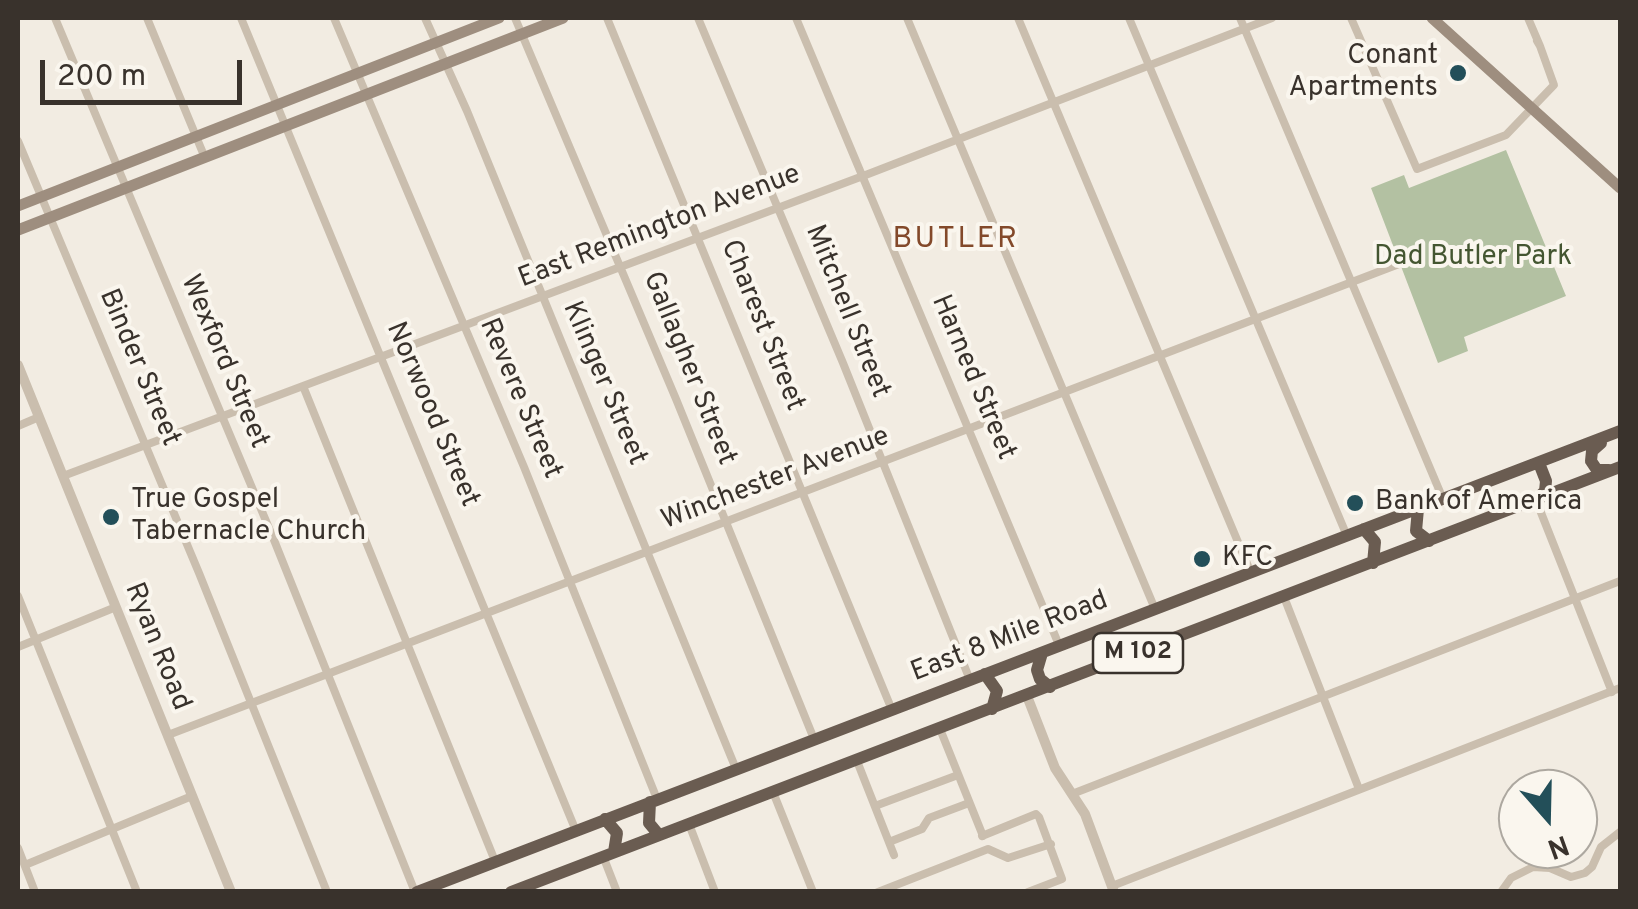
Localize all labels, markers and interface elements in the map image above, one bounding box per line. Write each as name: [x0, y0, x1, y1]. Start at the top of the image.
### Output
scale bar: [45, 40, 248, 102]
place label: Conant Apartments: [1289, 40, 1438, 106]
text: 200 m: [57, 59, 146, 96]
marker: Conant Apartments: [1447, 62, 1469, 84]
street label: East Remington Avenue: [514, 159, 806, 297]
street label: Mitchell Street: [796, 221, 896, 403]
district label: BUTLER: [893, 223, 1019, 259]
street label: Charest Street: [711, 236, 811, 416]
park label: Dad Butler Park: [1374, 241, 1572, 275]
street label: Gallagher Street: [634, 267, 742, 471]
street label: Wexford Street: [171, 270, 275, 454]
street label: Binder Street: [90, 284, 186, 452]
street label: Harned Street: [922, 291, 1022, 465]
street label: Klinger Street: [553, 297, 653, 471]
street label: Revere Street: [470, 314, 568, 484]
street label: Norwood Street: [377, 317, 485, 513]
street label: Winchester Avenue: [657, 421, 895, 539]
place label: True Gospel Tabernacle Church: [131, 484, 366, 550]
place label: Bank of America: [1375, 486, 1582, 520]
marker: Bank of America: [1344, 492, 1366, 514]
marker: True Gospel Tabernacle Church: [100, 506, 122, 528]
place label: KFC: [1222, 542, 1273, 576]
marker: KFC: [1191, 548, 1213, 570]
street label: Ryan Road: [115, 578, 197, 716]
street label: East 8 Mile Road: [907, 585, 1113, 691]
road number: M 102: [1093, 633, 1183, 673]
north arrow: [1498, 769, 1598, 869]
text: N: [1542, 825, 1573, 866]

